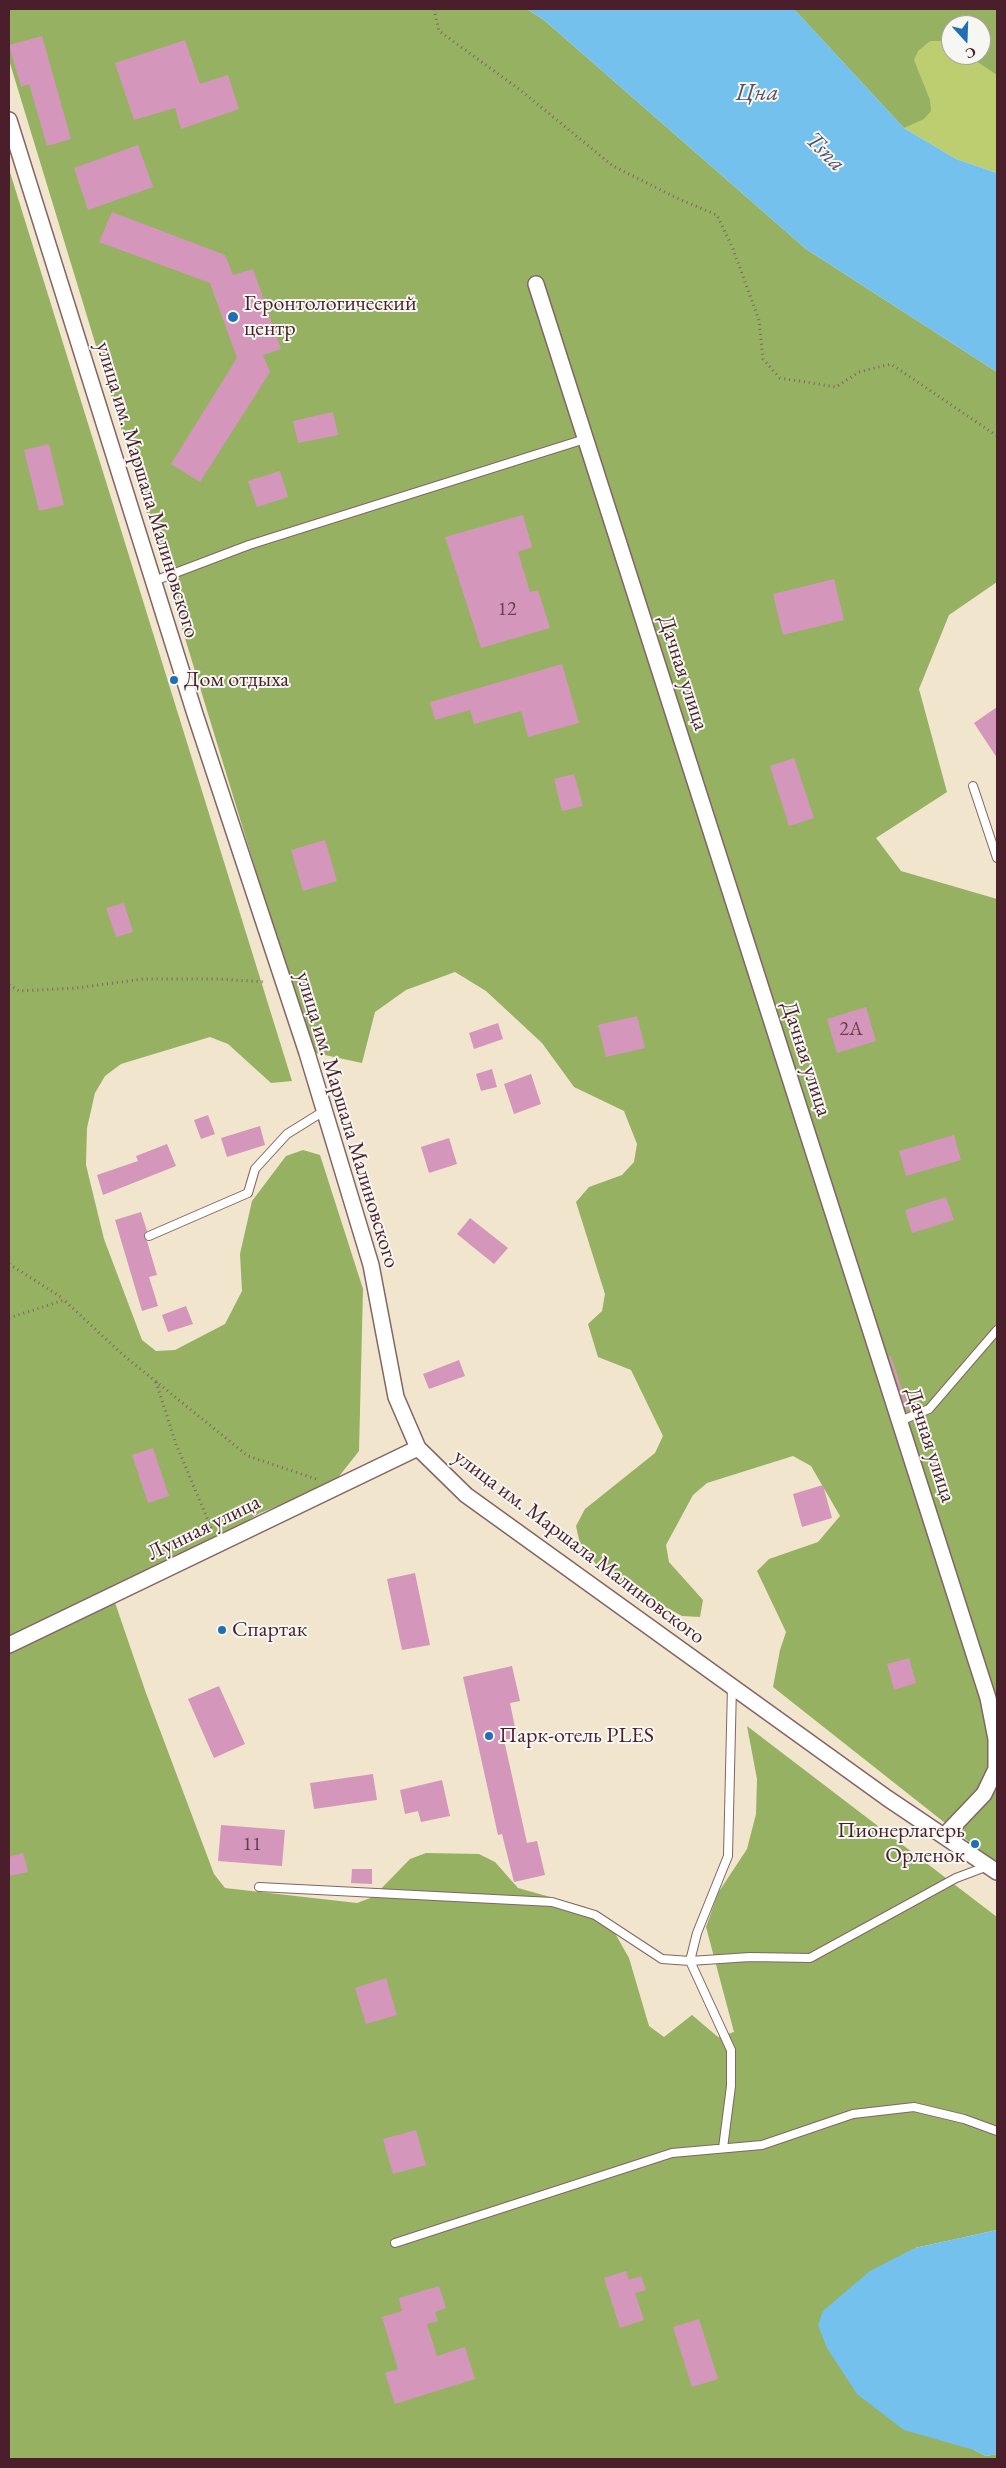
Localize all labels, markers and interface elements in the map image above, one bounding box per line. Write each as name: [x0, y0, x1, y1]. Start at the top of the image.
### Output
north arrow: [941, 15, 991, 65]
text: С: [963, 43, 979, 63]
water label: Цна: [735, 79, 779, 107]
water label: Tsna: [799, 126, 851, 178]
place label: Геронтологический центр: [244, 291, 417, 342]
marker: Геронтологический центр: [226, 310, 240, 324]
street label: улица им. Маршала Малиновского: [89, 339, 205, 641]
house number: 12: [497, 598, 517, 622]
street label: Дачная улица: [652, 612, 714, 734]
place label: Дом отдыха: [184, 667, 289, 693]
marker: Дом отдыха: [168, 674, 180, 686]
street label: улица им. Маршала Малиновского: [289, 969, 405, 1271]
street label: Дачная улица: [775, 998, 837, 1120]
house number: 2А: [839, 1018, 863, 1042]
street label: Дачная улица: [899, 1384, 961, 1506]
street label: улица им. Маршала Малиновского: [448, 1444, 710, 1650]
street label: Лунная улица: [143, 1489, 265, 1567]
place label: Спартак: [232, 1617, 307, 1643]
marker: Спартак: [216, 1624, 228, 1636]
place label: Парк-отель PLES: [499, 1723, 654, 1749]
marker: Парк-отель PLES: [483, 1730, 495, 1742]
place label: Пионерлагерь Орленок: [837, 1818, 965, 1870]
house number: 11: [242, 1833, 262, 1857]
marker: Пионерлагерь Орленок: [969, 1838, 981, 1850]

